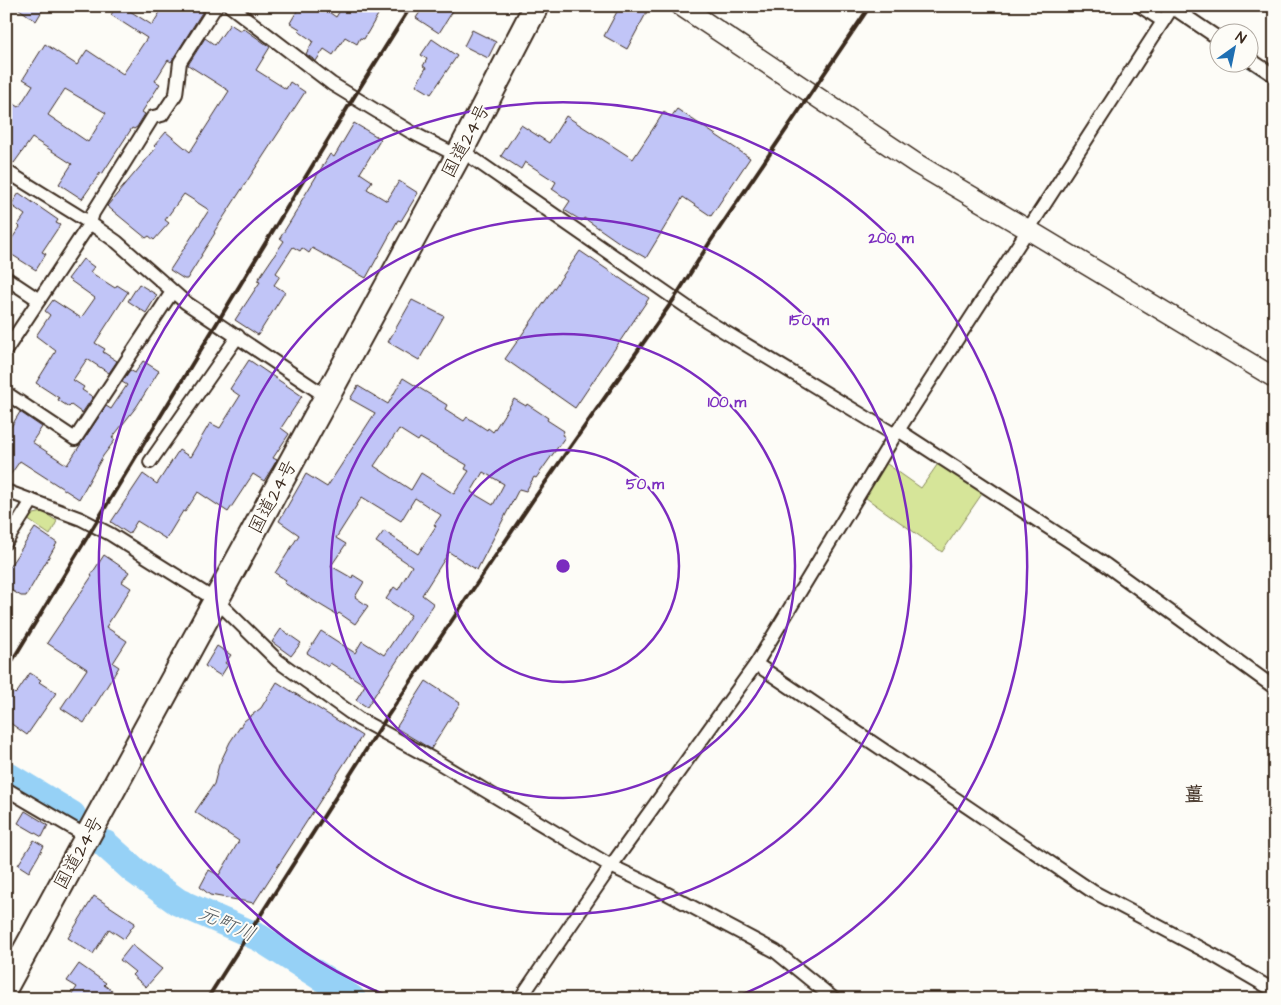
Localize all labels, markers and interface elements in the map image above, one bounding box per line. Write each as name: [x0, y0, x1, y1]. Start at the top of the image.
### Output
north arrow: [1208, 22, 1258, 72]
text: N: [1231, 27, 1250, 49]
street label: 国道24号: [435, 99, 497, 183]
text: 200 m: [867, 228, 914, 249]
text: 150 m: [789, 310, 829, 331]
text: 100 m: [708, 392, 747, 413]
street label: 国道24号: [242, 455, 304, 539]
text: 50 m: [626, 474, 664, 495]
centre of rings: [554, 557, 572, 575]
district label: 薑: [1184, 781, 1204, 809]
street label: 国道24号: [48, 811, 110, 895]
water label: 元町川: [194, 899, 260, 949]

